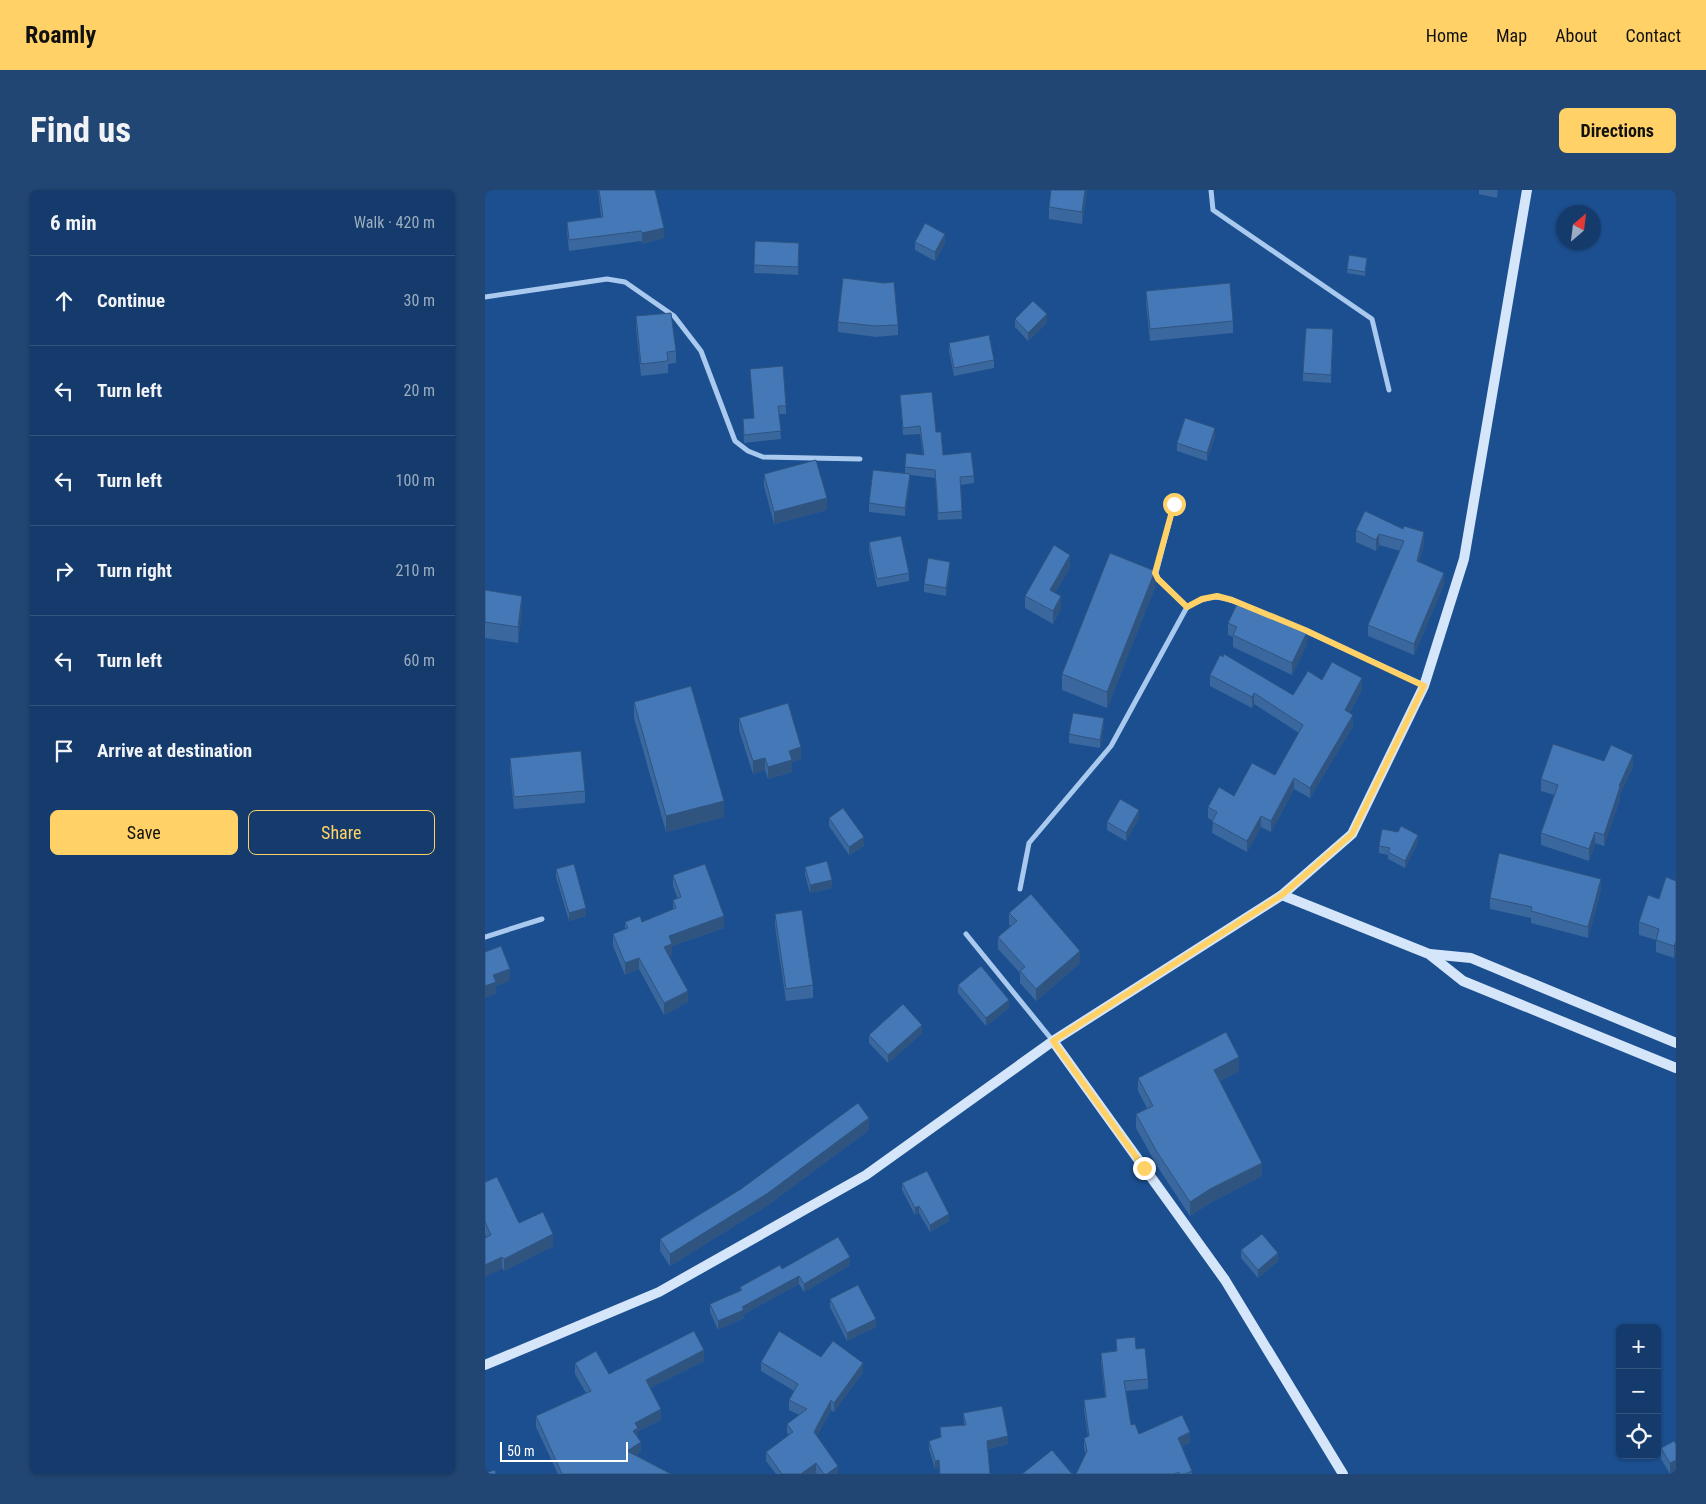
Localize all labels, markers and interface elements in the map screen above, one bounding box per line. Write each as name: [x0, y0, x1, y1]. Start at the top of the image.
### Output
text: Roamly: [25, 21, 96, 49]
text: Home: [1426, 25, 1468, 46]
text: Map: [1496, 25, 1527, 46]
text: About: [1555, 25, 1597, 46]
text: Contact: [1625, 25, 1681, 46]
button: Directions: [1559, 108, 1676, 153]
text: Find us: [30, 110, 131, 151]
north arrow: [1556, 205, 1601, 250]
text: 6 min: [50, 211, 97, 235]
text: Walk · 420 m: [354, 213, 435, 232]
icon: ahead: [50, 287, 78, 315]
text: Continue: [97, 289, 165, 312]
text: 30 m: [403, 291, 435, 310]
icon: left: [50, 377, 78, 405]
text: Turn left: [97, 379, 162, 402]
text: 20 m: [403, 381, 435, 400]
icon: left: [50, 467, 78, 495]
text: Turn left: [97, 469, 162, 492]
text: 100 m: [396, 471, 435, 490]
route start: [1163, 493, 1186, 516]
icon: right: [50, 557, 78, 585]
text: Turn right: [97, 559, 172, 582]
text: 210 m: [396, 561, 435, 580]
icon: left: [50, 647, 78, 675]
text: Turn left: [97, 649, 162, 672]
text: 60 m: [403, 651, 435, 670]
icon: arrive: [50, 737, 78, 765]
text: Arrive at destination: [97, 739, 252, 762]
button: Save: [50, 810, 238, 855]
button: Share: [248, 810, 435, 855]
route end: [1133, 1157, 1156, 1180]
map controls: [1616, 1324, 1661, 1459]
button: +: [1616, 1324, 1661, 1369]
button: −: [1616, 1369, 1661, 1414]
button: locate: [1616, 1414, 1661, 1459]
scale bar: [500, 1439, 627, 1462]
text: 50 m: [507, 1443, 535, 1459]

